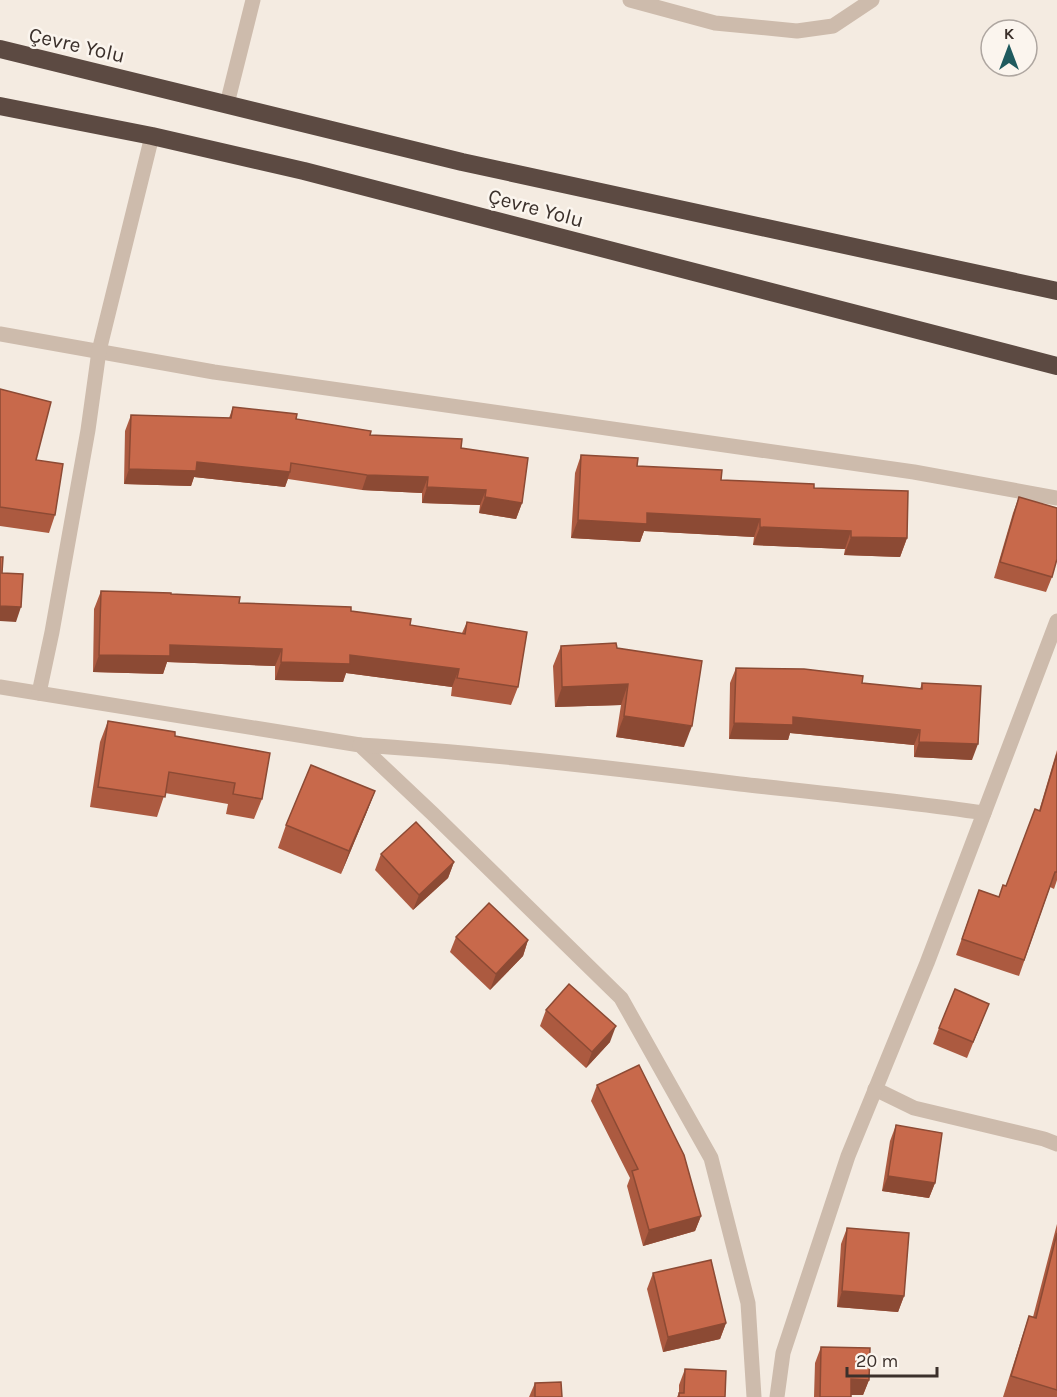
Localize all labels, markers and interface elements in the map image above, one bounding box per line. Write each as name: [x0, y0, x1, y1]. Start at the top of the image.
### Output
north arrow: [979, 18, 1039, 78]
street label: Çevre Yolu: [27, 22, 127, 68]
text: K: [1004, 24, 1015, 43]
street label: Çevre Yolu: [486, 184, 586, 232]
scale bar: [847, 1340, 937, 1378]
text: 20 m: [856, 1350, 898, 1372]

